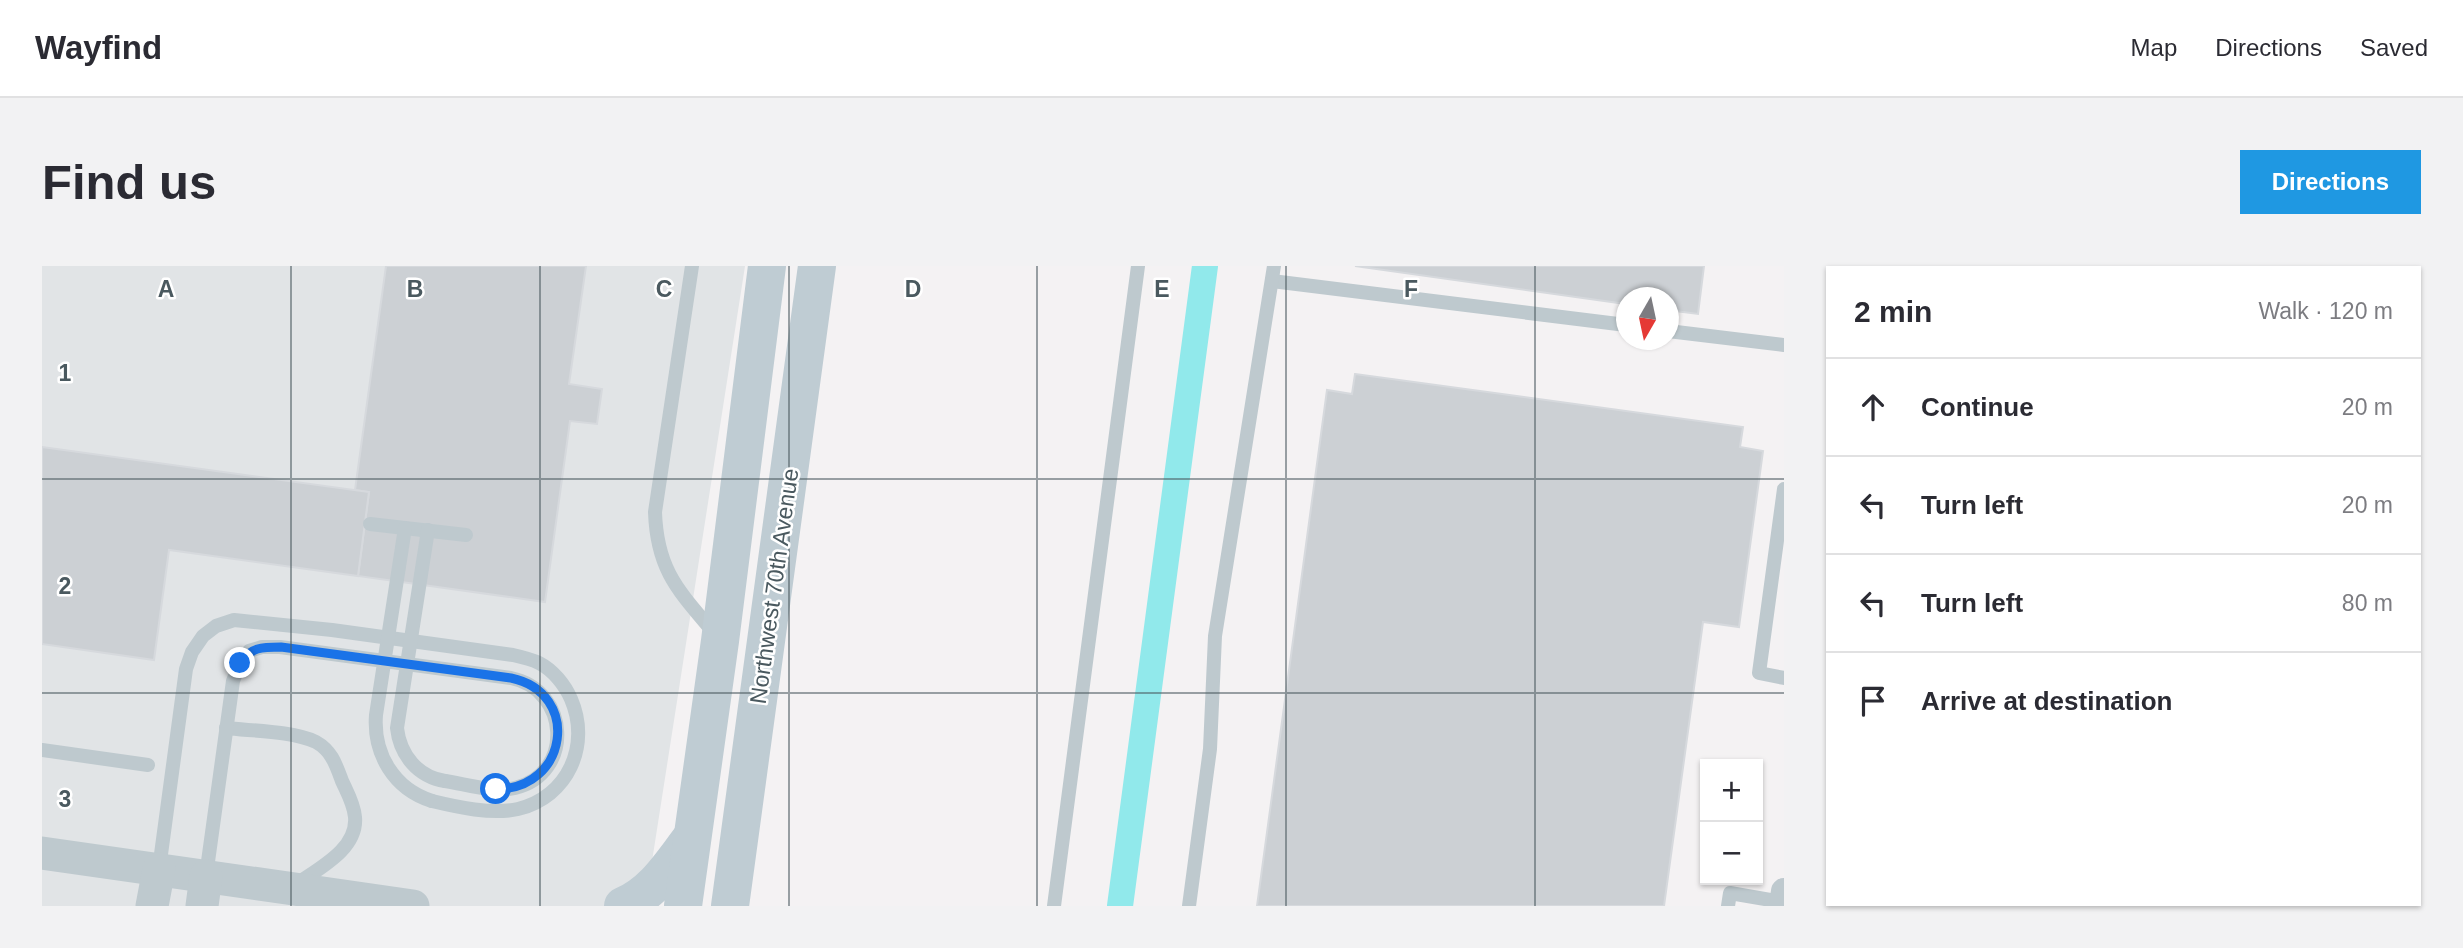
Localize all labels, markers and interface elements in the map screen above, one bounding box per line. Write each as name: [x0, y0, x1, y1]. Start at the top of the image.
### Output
text: Wayfind: [35, 29, 162, 66]
text: Map: [2131, 34, 2177, 61]
text: Directions: [2215, 34, 2322, 61]
text: Saved: [2360, 34, 2428, 61]
button: Directions: [2240, 150, 2421, 214]
text: Find us: [42, 155, 216, 209]
text: A: [158, 276, 174, 302]
text: B: [407, 276, 423, 302]
text: C: [656, 276, 672, 302]
text: D: [905, 276, 921, 302]
text: E: [1154, 276, 1170, 302]
text: F: [1404, 276, 1418, 302]
north arrow: [1616, 287, 1679, 350]
text: 2 min: [1854, 295, 1932, 328]
text: Walk · 120 m: [2258, 298, 2393, 324]
text: 1: [59, 360, 72, 386]
icon: ahead: [1854, 388, 1892, 426]
text: Continue: [1921, 392, 2034, 422]
text: 20 m: [2342, 394, 2393, 420]
street label: Northwest 70th Avenue: [745, 467, 803, 705]
icon: left: [1854, 486, 1892, 524]
text: Turn left: [1921, 490, 2023, 520]
text: 20 m: [2342, 492, 2393, 518]
text: 2: [59, 573, 71, 599]
icon: left: [1854, 584, 1892, 622]
text: Turn left: [1921, 588, 2023, 618]
text: 80 m: [2342, 590, 2393, 616]
route end: [224, 647, 255, 678]
icon: arrive: [1854, 682, 1892, 720]
text: Arrive at destination: [1921, 686, 2172, 716]
map controls: [1700, 759, 1763, 885]
button: +: [1700, 759, 1763, 822]
route start: [480, 773, 511, 804]
text: 3: [59, 786, 71, 812]
button: −: [1700, 822, 1763, 885]

